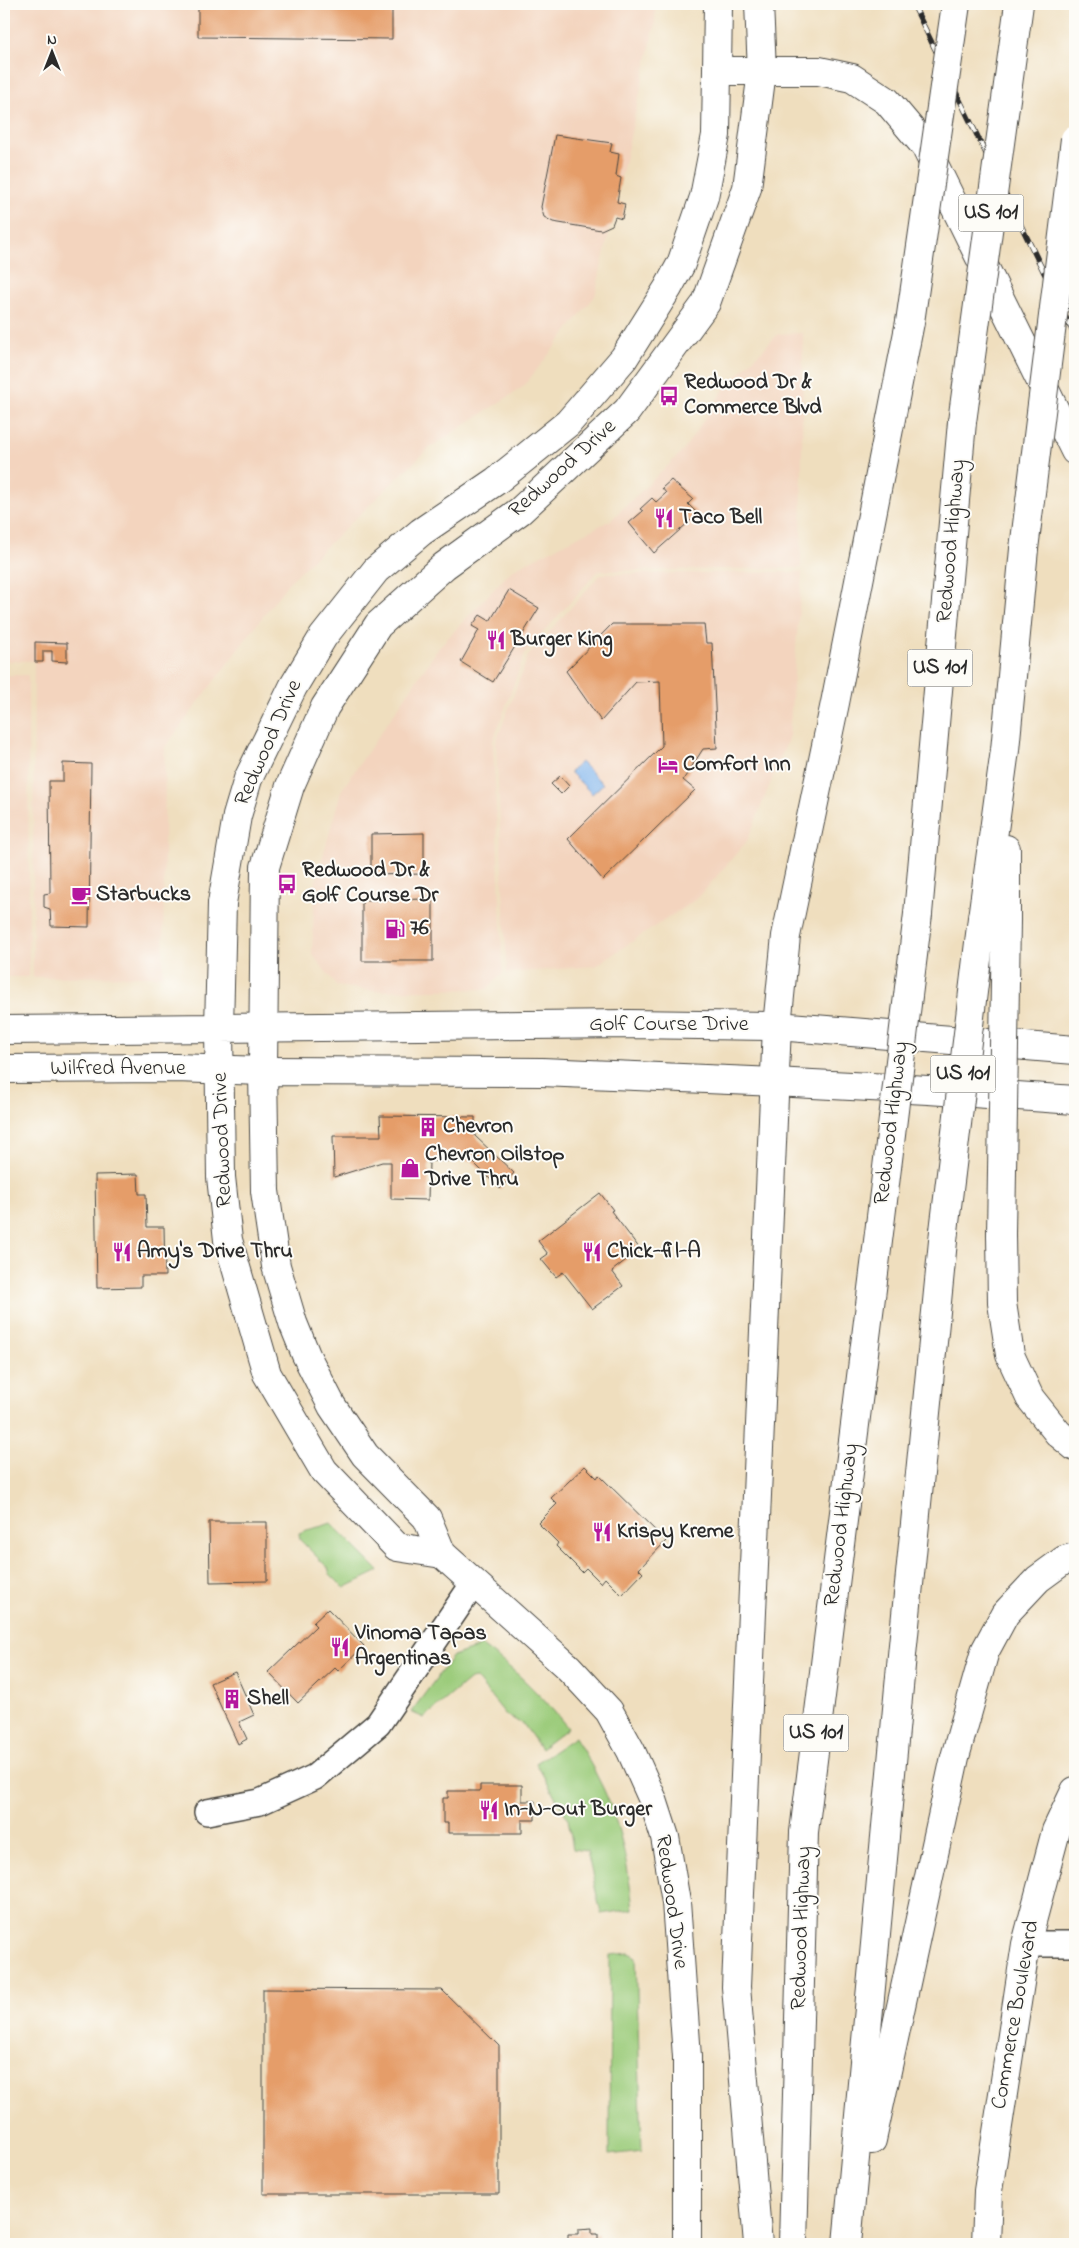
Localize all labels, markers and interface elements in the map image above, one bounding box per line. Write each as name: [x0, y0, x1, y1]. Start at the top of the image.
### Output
north arrow: [28, 28, 78, 78]
text: N: [47, 30, 57, 51]
road number: US 101: [958, 194, 1024, 232]
place label: Redwood Dr & Commerce Blvd: [684, 367, 822, 424]
bus stop icon: Redwood Dr & Commerce Blvd: [658, 385, 680, 407]
street label: Redwood Drive: [502, 412, 624, 526]
street label: Redwood Highway: [929, 458, 976, 624]
place label: Taco Bell: [679, 502, 763, 534]
restaurant icon: Taco Bell: [653, 507, 675, 529]
place label: Burger King: [510, 624, 613, 657]
restaurant icon: Burger King: [485, 629, 507, 651]
road number: US 101: [908, 650, 972, 686]
street label: Redwood Drive: [227, 675, 311, 811]
place label: Comfort Inn: [683, 749, 791, 781]
hotel icon: Comfort Inn: [657, 754, 679, 776]
place label: Redwood Dr & Golf Course Dr: [302, 855, 440, 912]
bus stop icon: Redwood Dr & Golf Course Dr: [276, 873, 298, 895]
place label: Starbucks: [96, 879, 191, 911]
cafe icon: Starbucks: [70, 884, 92, 906]
place label: 76: [410, 913, 429, 945]
fuel station icon: 76: [384, 918, 406, 940]
street label: Golf Course Drive: [589, 1009, 749, 1041]
street label: Redwood Highway: [866, 1040, 919, 1207]
street label: Wilfred Avenue: [50, 1053, 186, 1085]
road number: US 101: [930, 1056, 996, 1092]
street label: Redwood Drive: [205, 1072, 241, 1208]
place label: Chevron: [443, 1111, 513, 1143]
building icon: Chevron: [417, 1116, 439, 1138]
place label: Chevron Oilstop Drive Thru: [424, 1139, 565, 1196]
shop icon: Chevron Oilstop Drive Thru: [399, 1157, 421, 1179]
place label: Amy's Drive Thru: [137, 1236, 293, 1269]
place label: Chick-fil-A: [607, 1236, 701, 1268]
restaurant icon: Amy's Drive Thru: [111, 1241, 133, 1263]
restaurant icon: Chick-fil-A: [581, 1241, 603, 1263]
street label: Redwood Highway: [816, 1442, 869, 1609]
place label: Krispy Kreme: [617, 1516, 735, 1549]
restaurant icon: Krispy Kreme: [591, 1521, 613, 1543]
place label: Vinoma Tapas Argentinas: [354, 1618, 487, 1676]
restaurant icon: Vinoma Tapas Argentinas: [329, 1636, 351, 1658]
place label: Shell: [247, 1683, 289, 1715]
building icon: Shell: [221, 1688, 243, 1710]
road number: US 101: [784, 1715, 848, 1752]
place label: In-N-Out Burger: [504, 1794, 653, 1827]
restaurant icon: In-N-Out Burger: [478, 1799, 500, 1821]
street label: Redwood Drive: [646, 1833, 696, 1971]
street label: Redwood Highway: [783, 1845, 822, 2011]
street label: Commerce Boulevard: [984, 1918, 1048, 2112]

